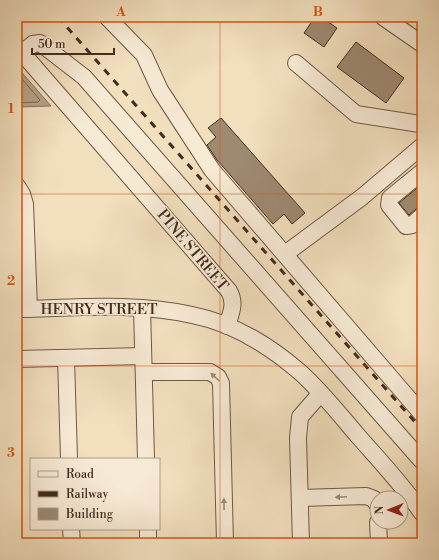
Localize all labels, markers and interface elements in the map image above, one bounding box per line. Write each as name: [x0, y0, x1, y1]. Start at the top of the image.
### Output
text: A: [115, 4, 126, 20]
text: B: [313, 4, 323, 20]
scale bar: [32, 30, 114, 56]
text: 50 m: [38, 37, 66, 52]
text: 1: [8, 101, 15, 117]
street label: PINE STREET: [153, 206, 233, 295]
text: 2: [7, 273, 15, 289]
street label: HENRY STREET: [40, 300, 158, 319]
one-way arrow: [210, 372, 220, 381]
text: 3: [7, 445, 15, 461]
legend: [30, 458, 160, 530]
text: Road: [66, 467, 94, 482]
text: Railway: [66, 487, 108, 502]
north arrow: [369, 490, 409, 530]
one-way arrow: [334, 494, 347, 500]
one-way arrow: [221, 497, 227, 510]
text: N: [373, 505, 387, 515]
text: Building: [65, 507, 114, 522]

